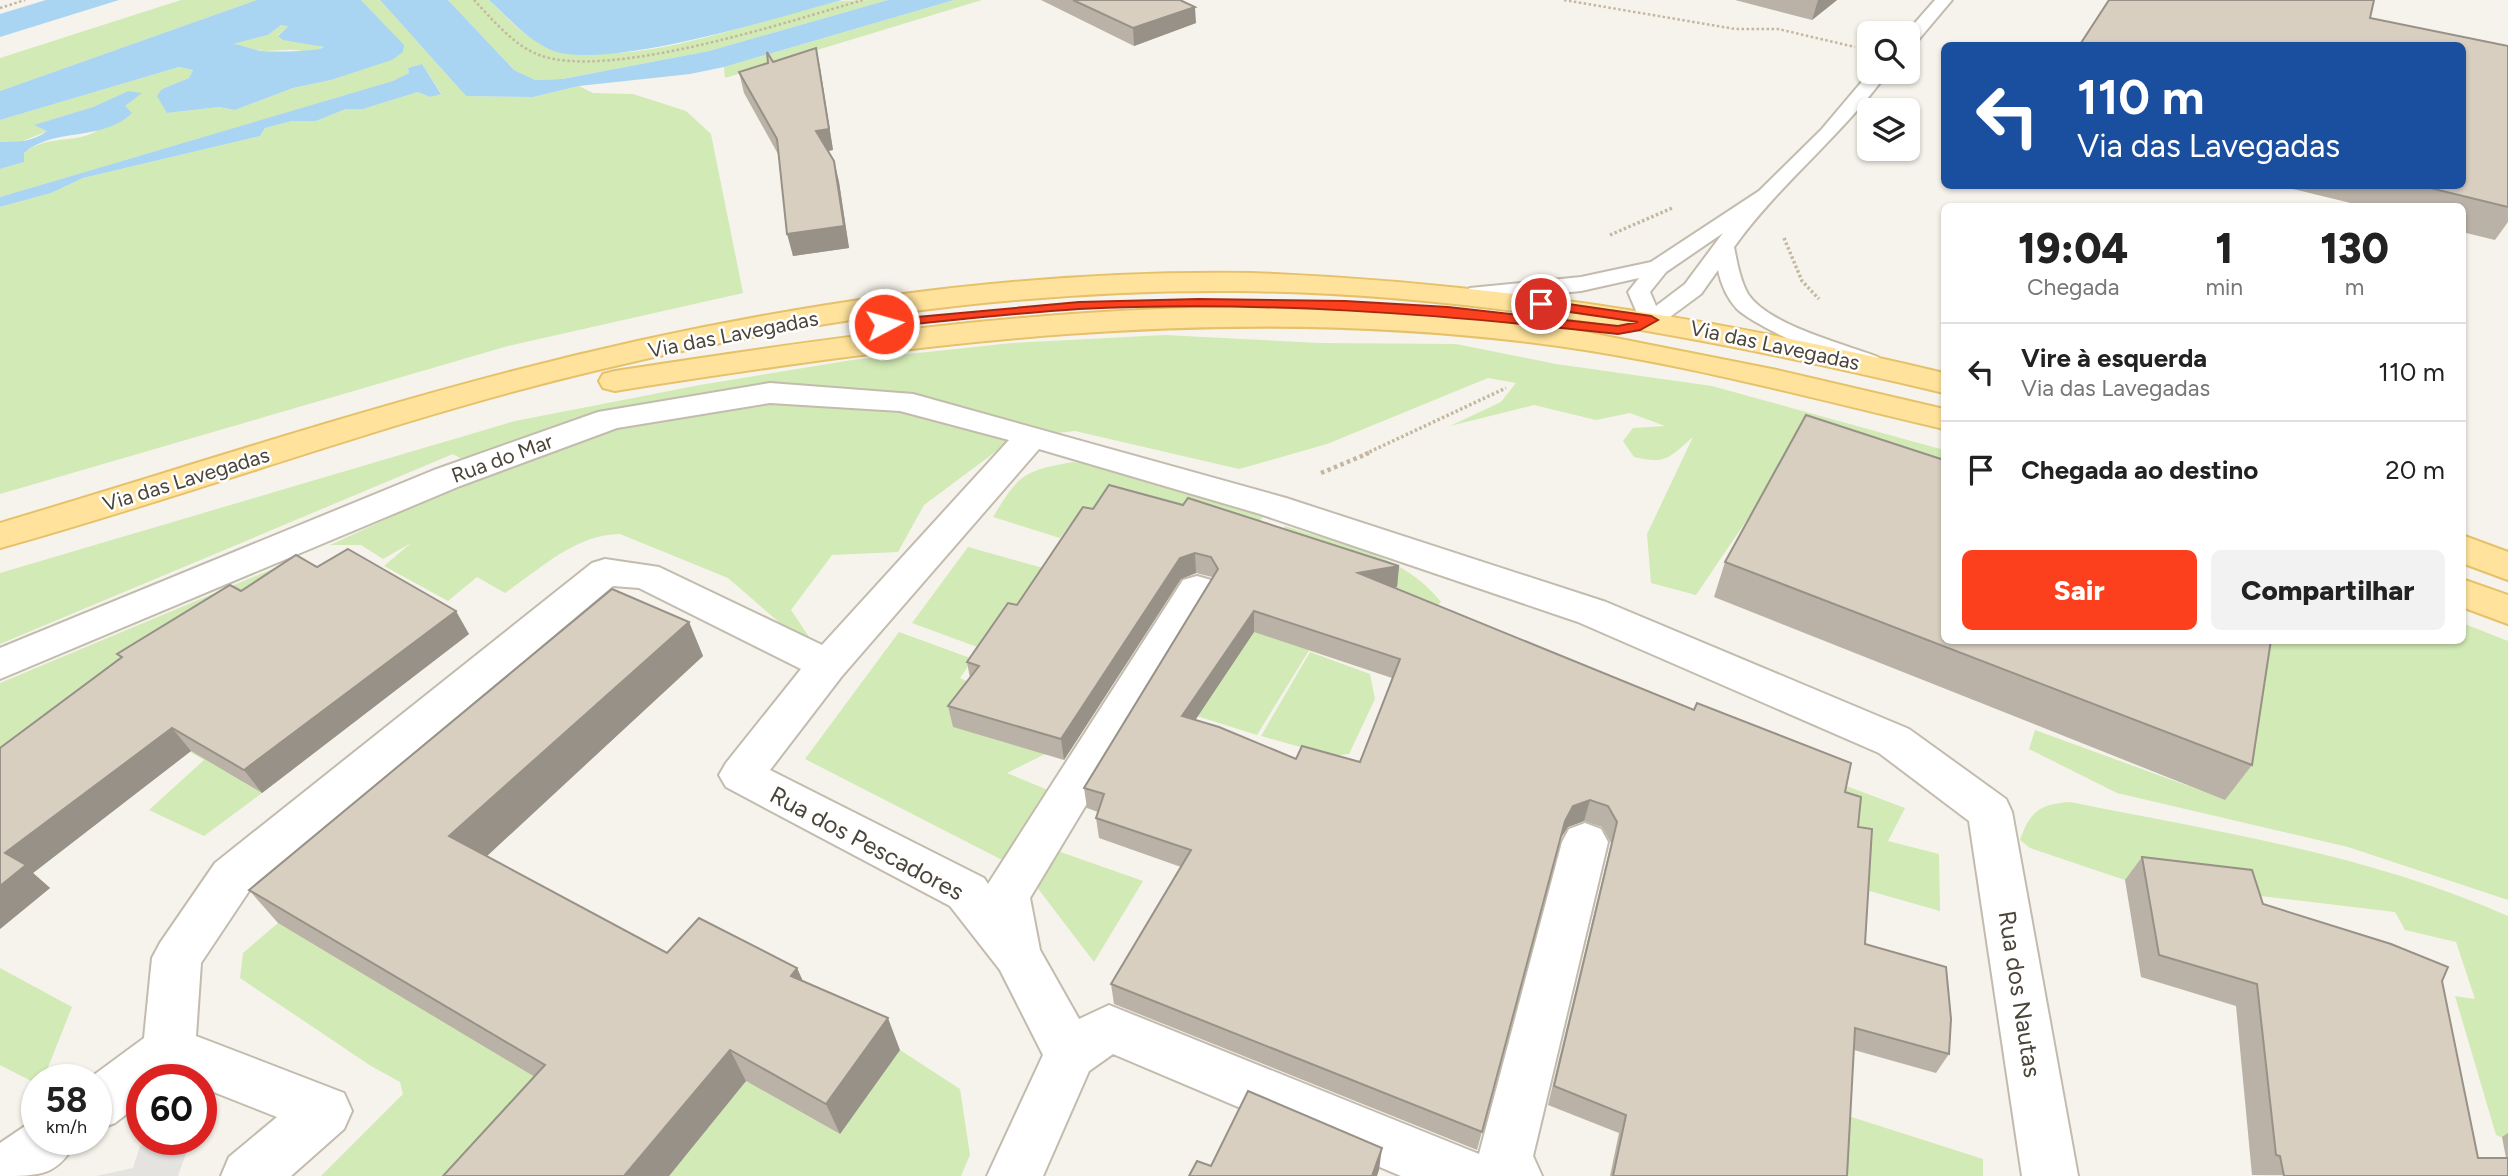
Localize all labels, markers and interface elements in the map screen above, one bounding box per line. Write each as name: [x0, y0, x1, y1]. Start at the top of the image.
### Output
map controls: [1857, 21, 1920, 161]
button: search: [1857, 21, 1920, 84]
text: 110 m: [2077, 67, 2205, 126]
icon: left: [1962, 70, 2053, 161]
button: layers: [1857, 98, 1920, 161]
text: Via das Lavegadas: [2077, 127, 2340, 165]
text: 19:04: [2018, 223, 2128, 274]
text: 1: [2215, 223, 2233, 274]
text: 130: [2320, 223, 2389, 274]
text: Chegada: [2027, 273, 2119, 301]
text: min: [2205, 273, 2243, 301]
text: m: [2345, 273, 2364, 301]
pin: [1511, 274, 1571, 334]
icon: arrive: [1522, 285, 1560, 323]
position arrow: [847, 287, 921, 361]
street label: Via das Lavegadas: [646, 305, 820, 363]
street label: Via das Lavegadas: [1688, 315, 1862, 375]
text: Vire à esquerda: [2021, 342, 2207, 374]
icon: left: [1962, 353, 2000, 391]
text: 110 m: [2378, 356, 2445, 388]
text: Via das Lavegadas: [2021, 374, 2210, 402]
street label: Rua do Mar: [448, 428, 556, 488]
street label: Via das Lavegadas: [100, 442, 272, 516]
icon: arrive: [1962, 451, 2000, 489]
text: Chegada ao destino: [2021, 454, 2258, 486]
text: 20 m: [2385, 454, 2445, 486]
button: Sair: [1962, 550, 2197, 630]
button: Compartilhar: [2211, 550, 2445, 630]
street label: Rua dos Pescadores: [765, 780, 969, 906]
street label: Rua dos Nautas: [1993, 909, 2047, 1079]
speed limit sign: 60: [126, 1064, 217, 1155]
text: 58: [46, 1079, 87, 1121]
text: km/h: [46, 1116, 87, 1138]

